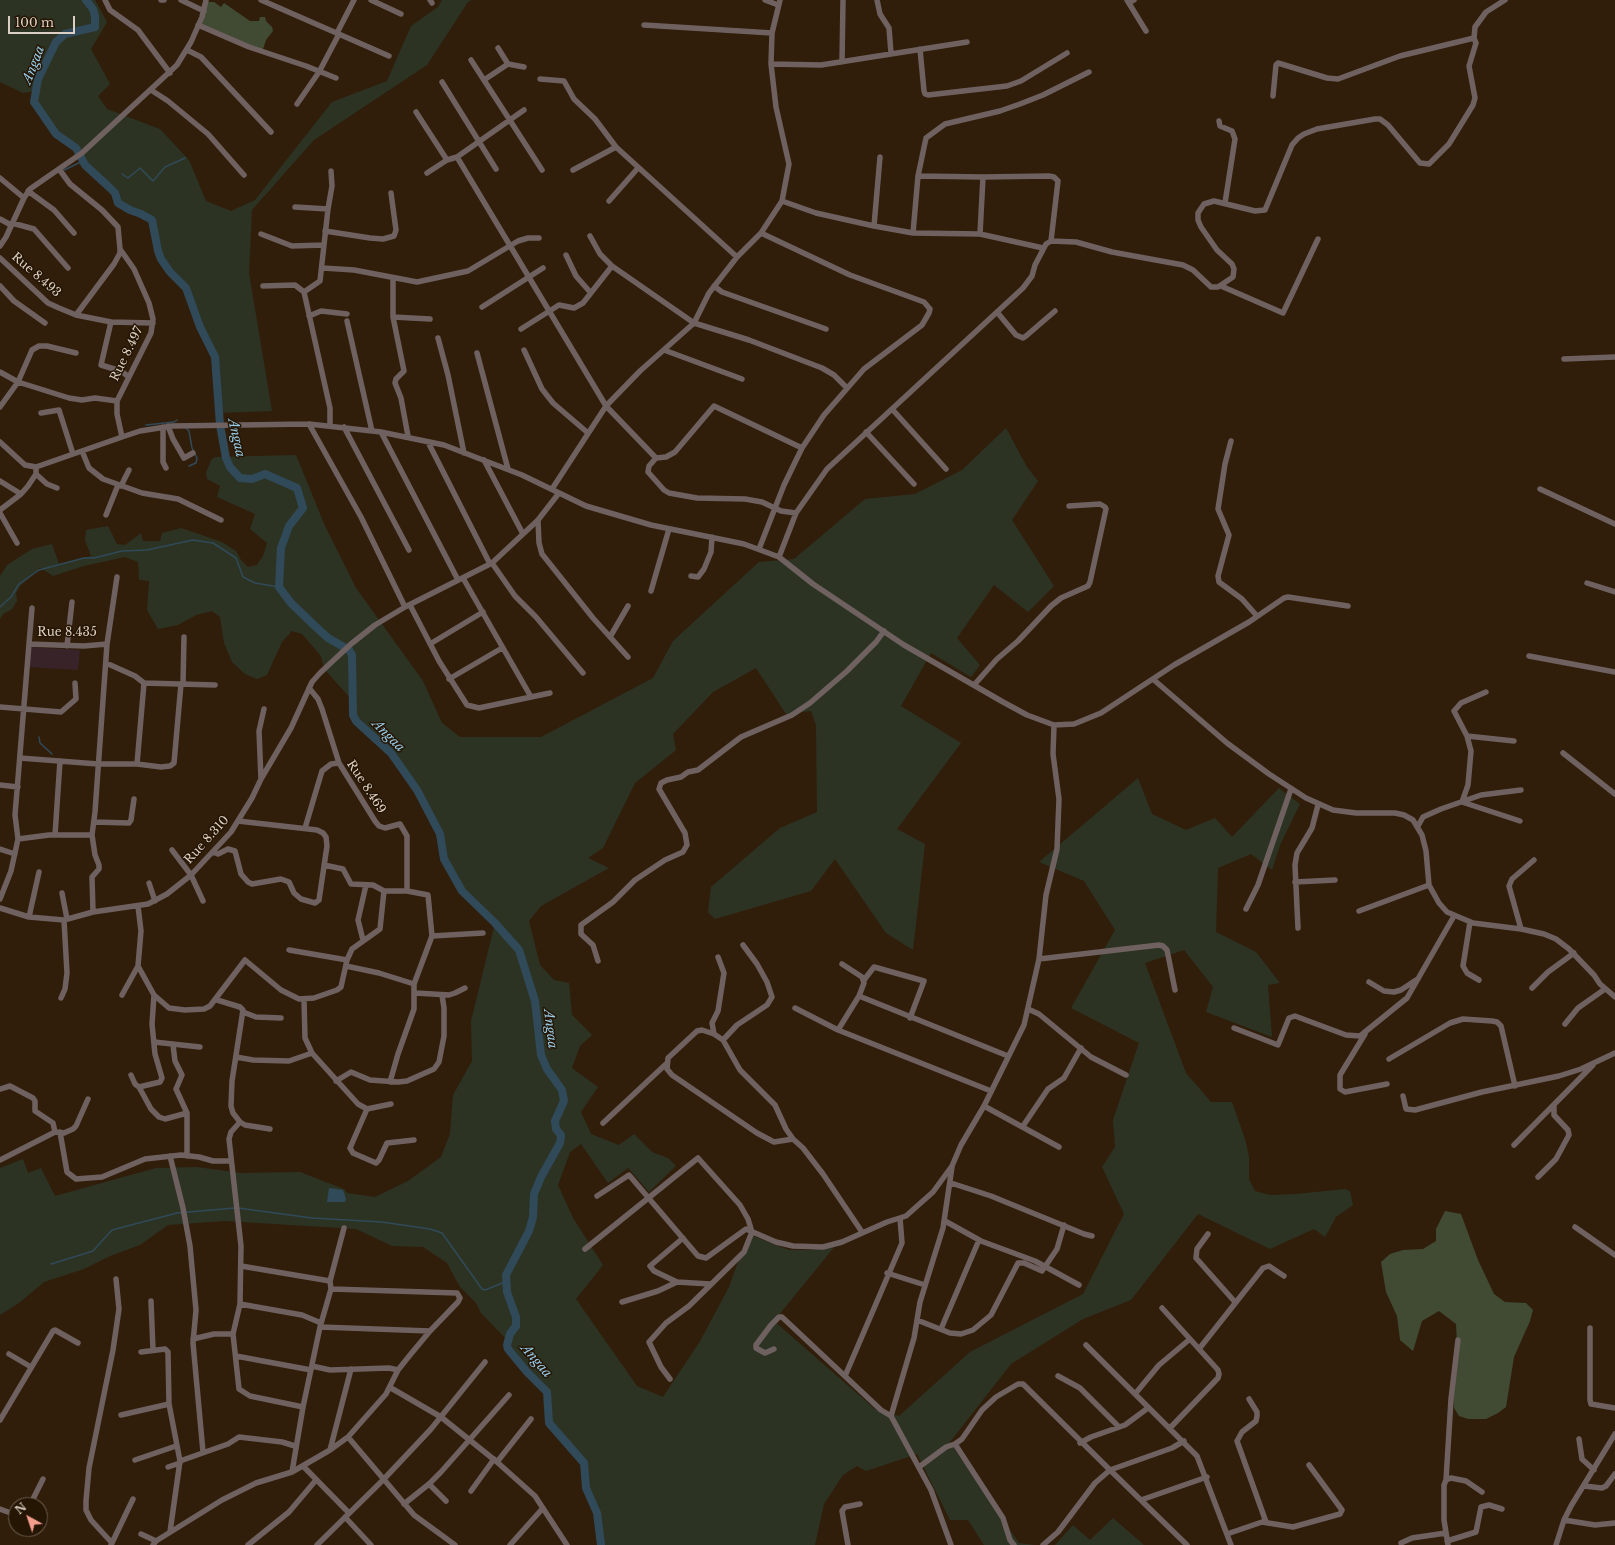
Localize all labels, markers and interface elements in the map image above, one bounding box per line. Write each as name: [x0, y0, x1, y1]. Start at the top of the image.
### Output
scale bar: [10, 8, 77, 34]
text: 100 m: [15, 15, 54, 30]
water label: Angaa: [20, 44, 48, 86]
street label: Rue 8.493: [8, 250, 64, 300]
street label: Rue 8.497: [108, 324, 146, 384]
water label: Angaa: [224, 417, 248, 459]
street label: Rue 8.435: [37, 626, 97, 640]
water label: Angaa: [369, 717, 407, 755]
street label: Rue 8.469: [343, 758, 389, 816]
street label: Rue 8.310: [182, 813, 232, 867]
water label: Angaa: [540, 1008, 560, 1050]
water label: Angaa: [517, 1341, 555, 1381]
north arrow: [8, 1497, 48, 1537]
text: N: [12, 1500, 29, 1517]

